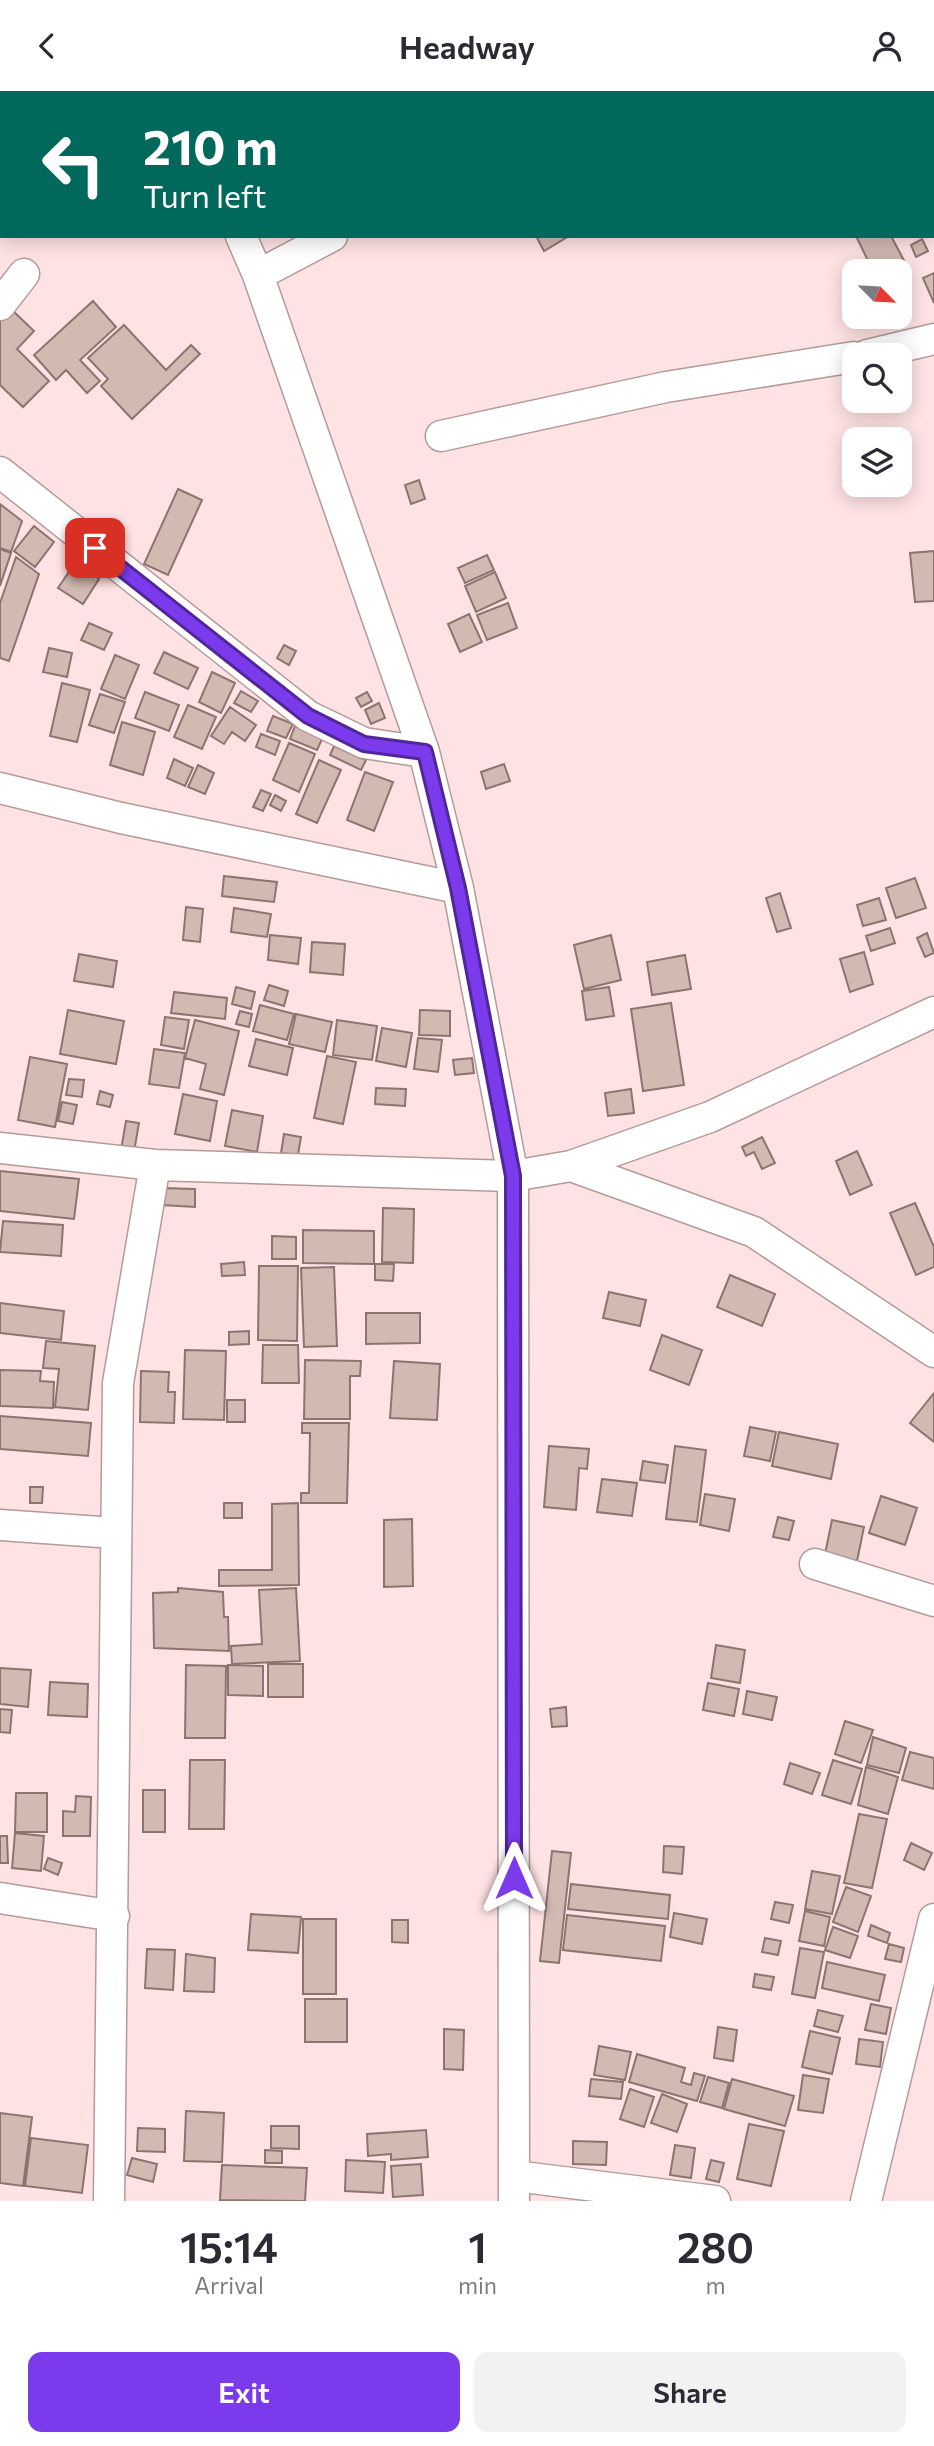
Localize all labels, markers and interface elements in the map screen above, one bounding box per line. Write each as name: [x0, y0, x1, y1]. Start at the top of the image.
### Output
text: Headway: [399, 26, 535, 66]
icon: back: [28, 27, 66, 65]
icon: person: [868, 27, 906, 65]
text: 210 m: [143, 115, 278, 175]
icon: left: [28, 119, 119, 210]
text: Turn left: [143, 175, 267, 215]
north arrow: [842, 259, 912, 329]
map controls: [842, 259, 912, 497]
button: search: [842, 343, 912, 413]
button: layers: [842, 427, 912, 497]
pin: [65, 518, 125, 578]
icon: arrive: [76, 529, 114, 567]
position arrow: [477, 1841, 551, 1915]
text: 15:14: [180, 2220, 278, 2272]
text: 1: [468, 2220, 487, 2272]
text: 280: [677, 2220, 754, 2272]
text: Arrival: [194, 2271, 264, 2299]
text: min: [458, 2271, 497, 2299]
text: m: [705, 2271, 726, 2299]
button: Exit: [28, 2352, 460, 2432]
button: Share: [474, 2352, 906, 2432]

